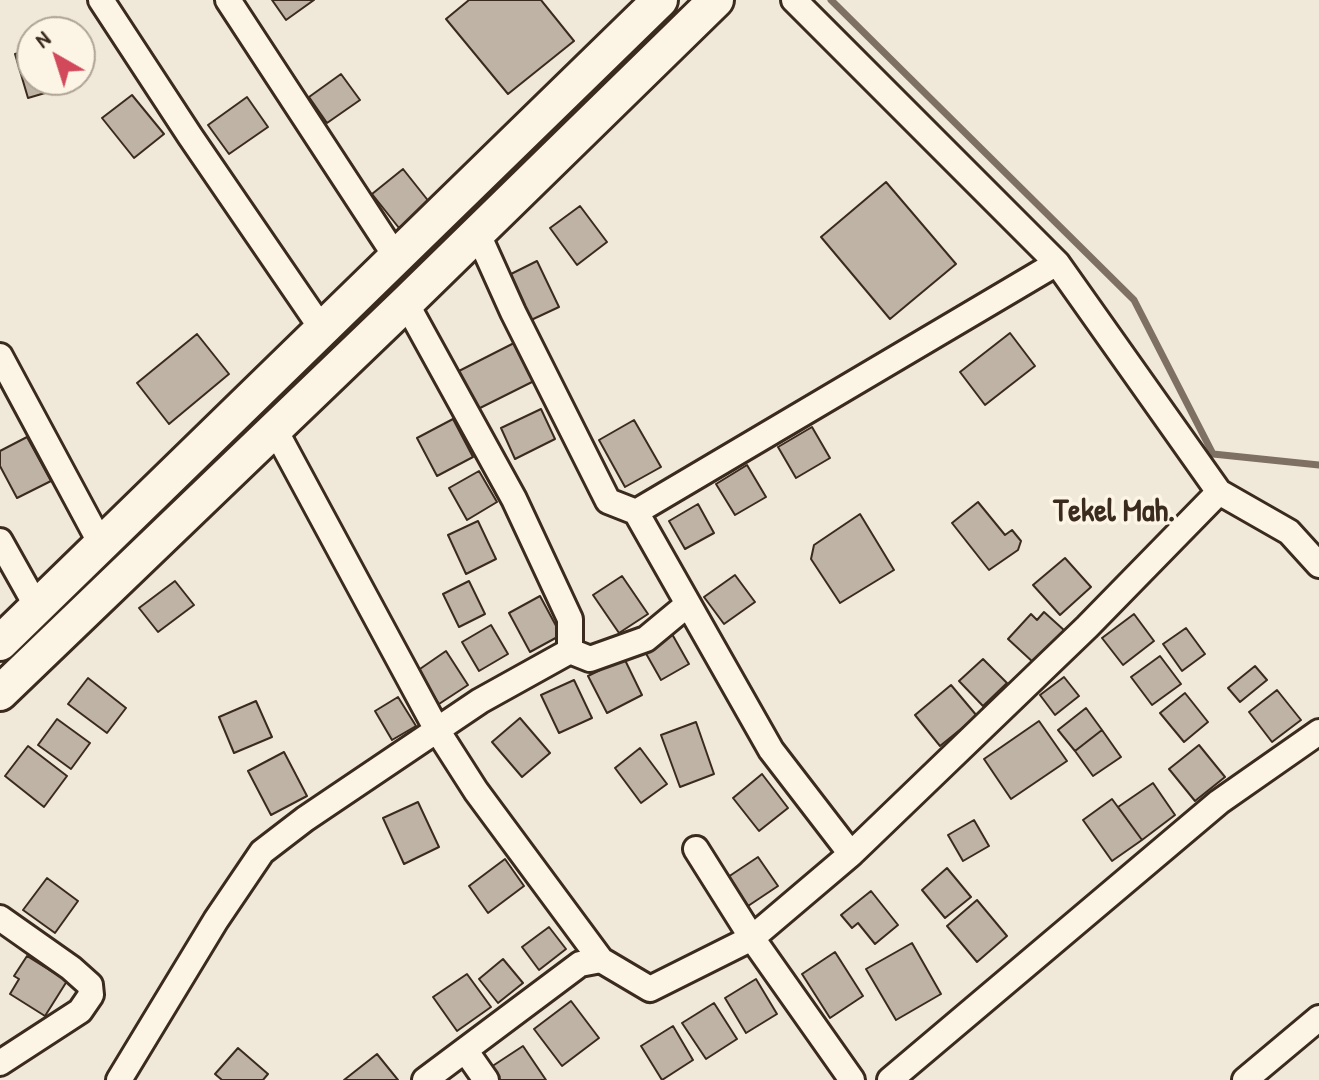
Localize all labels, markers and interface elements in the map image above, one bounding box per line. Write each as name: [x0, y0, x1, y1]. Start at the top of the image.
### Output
north arrow: [16, 16, 96, 96]
text: N: [28, 24, 56, 54]
district label: Tekel Mah.: [1053, 493, 1175, 531]

